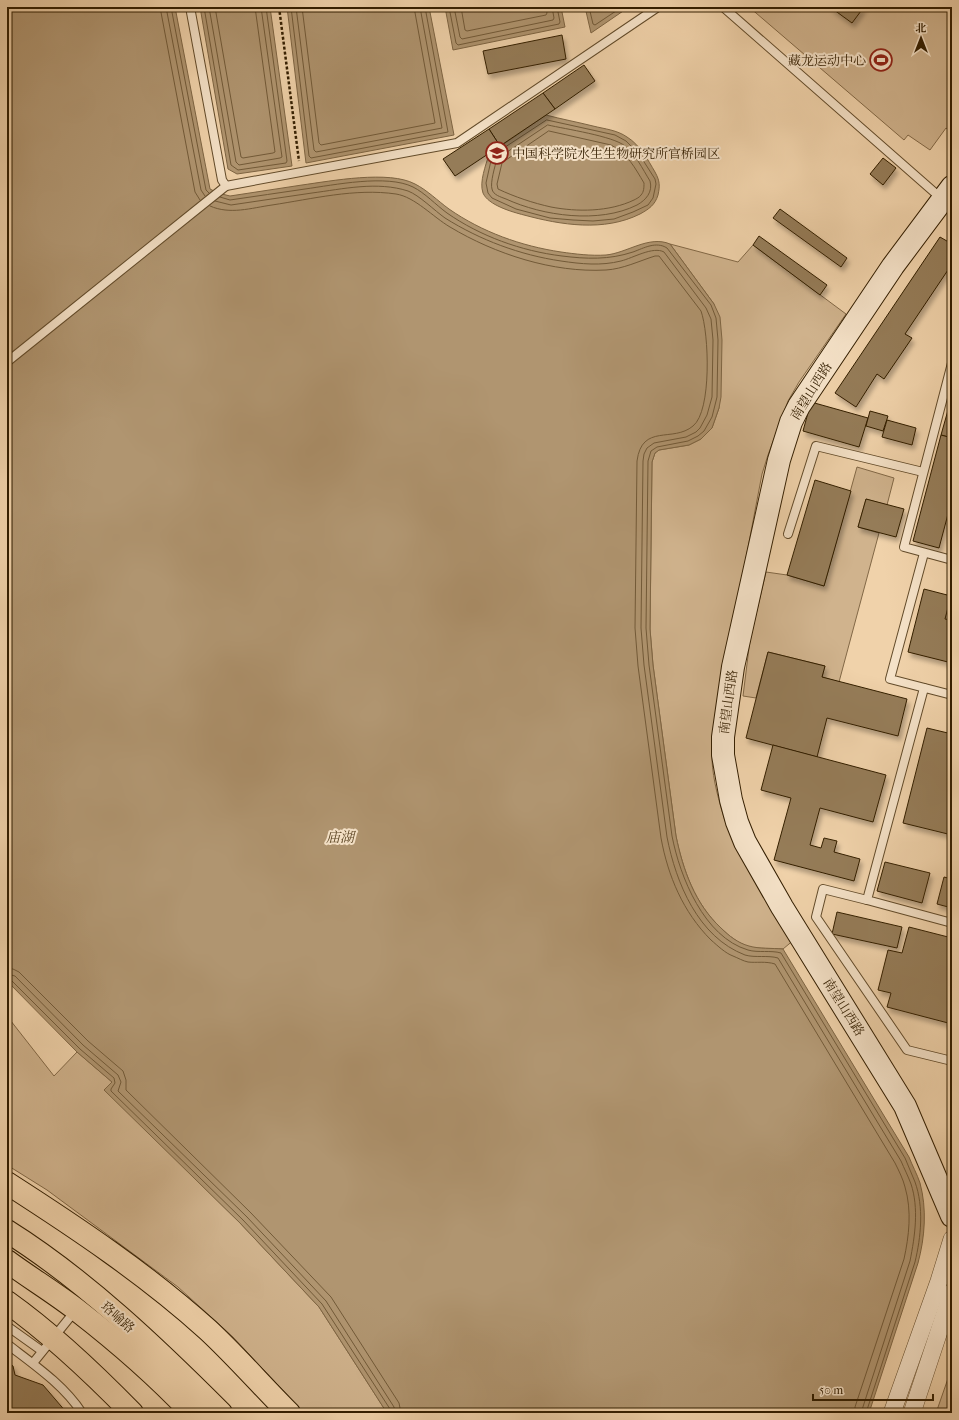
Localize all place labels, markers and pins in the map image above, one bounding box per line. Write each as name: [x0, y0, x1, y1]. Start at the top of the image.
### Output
sports icon: 藏龙运动中心: [868, 47, 894, 73]
place label: 藏龙运动中心: [788, 53, 866, 68]
school or university icon: 中国科学院水生生物研究所官桥园区: [484, 140, 510, 166]
place label: 中国科学院水生生物研究所官桥园区: [512, 146, 720, 161]

